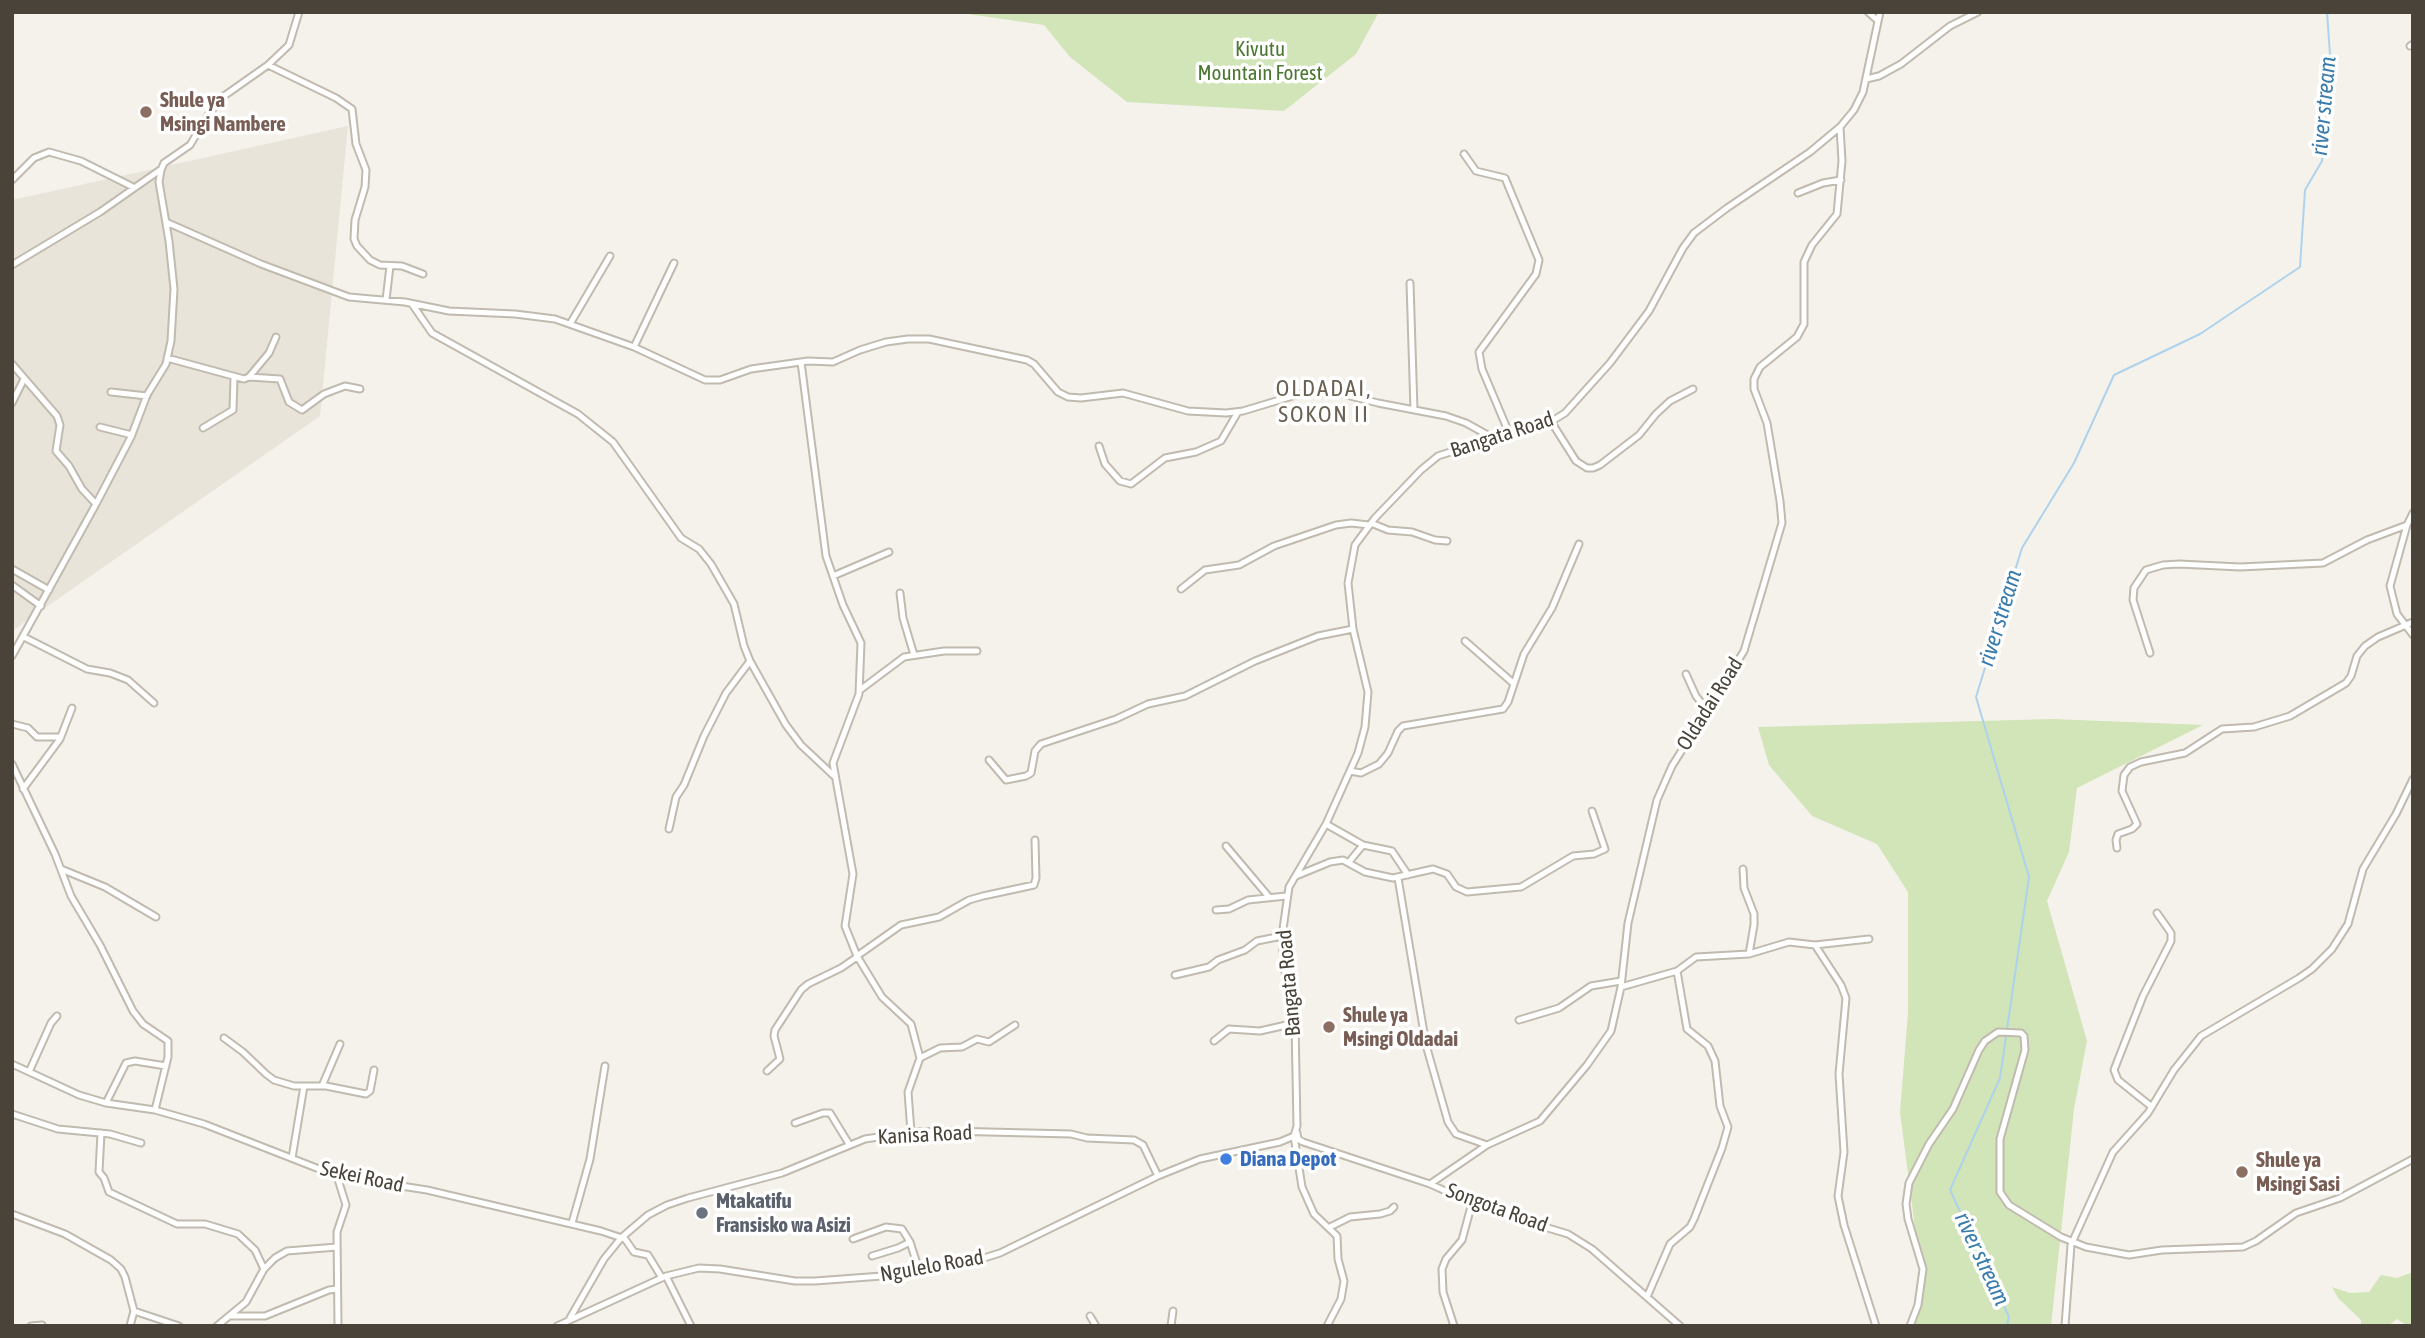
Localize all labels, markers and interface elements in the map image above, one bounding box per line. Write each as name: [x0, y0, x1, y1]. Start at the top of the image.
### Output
park label: Kivutu Mountain Forest: [1197, 36, 1323, 86]
water label: river stream: [2306, 55, 2342, 157]
place label: Shule ya Msingi Nambere: [160, 87, 286, 137]
marker: Shule ya Msingi Nambere: [138, 104, 154, 120]
district label: OLDADAI, SOKON II: [1277, 375, 1371, 429]
street label: Bangata Road: [1447, 406, 1557, 464]
water label: river stream: [1972, 566, 2028, 670]
street label: Oldadai Road: [1672, 653, 1748, 755]
street label: Bangata Road: [1272, 929, 1306, 1037]
place label: Shule ya Msingi Oldadai: [1343, 1002, 1458, 1052]
marker: Shule ya Msingi Oldadai: [1321, 1019, 1337, 1035]
street label: Kanisa Road: [877, 1120, 973, 1150]
place label: Diana Depot: [1240, 1146, 1336, 1172]
place label: Shule ya Msingi Sasi: [2256, 1147, 2340, 1197]
marker: Diana Depot: [1218, 1151, 1234, 1167]
street label: Sekei Road: [318, 1156, 406, 1198]
marker: Shule ya Msingi Sasi: [2234, 1164, 2250, 1180]
street label: Songota Road: [1443, 1178, 1551, 1238]
place label: Mtakatifu Fransisko wa Asizi: [716, 1188, 851, 1238]
marker: Mtakatifu Fransisko wa Asizi: [694, 1205, 710, 1221]
water label: river stream: [1948, 1208, 2016, 1310]
street label: Ngulelo Road: [878, 1245, 986, 1287]

